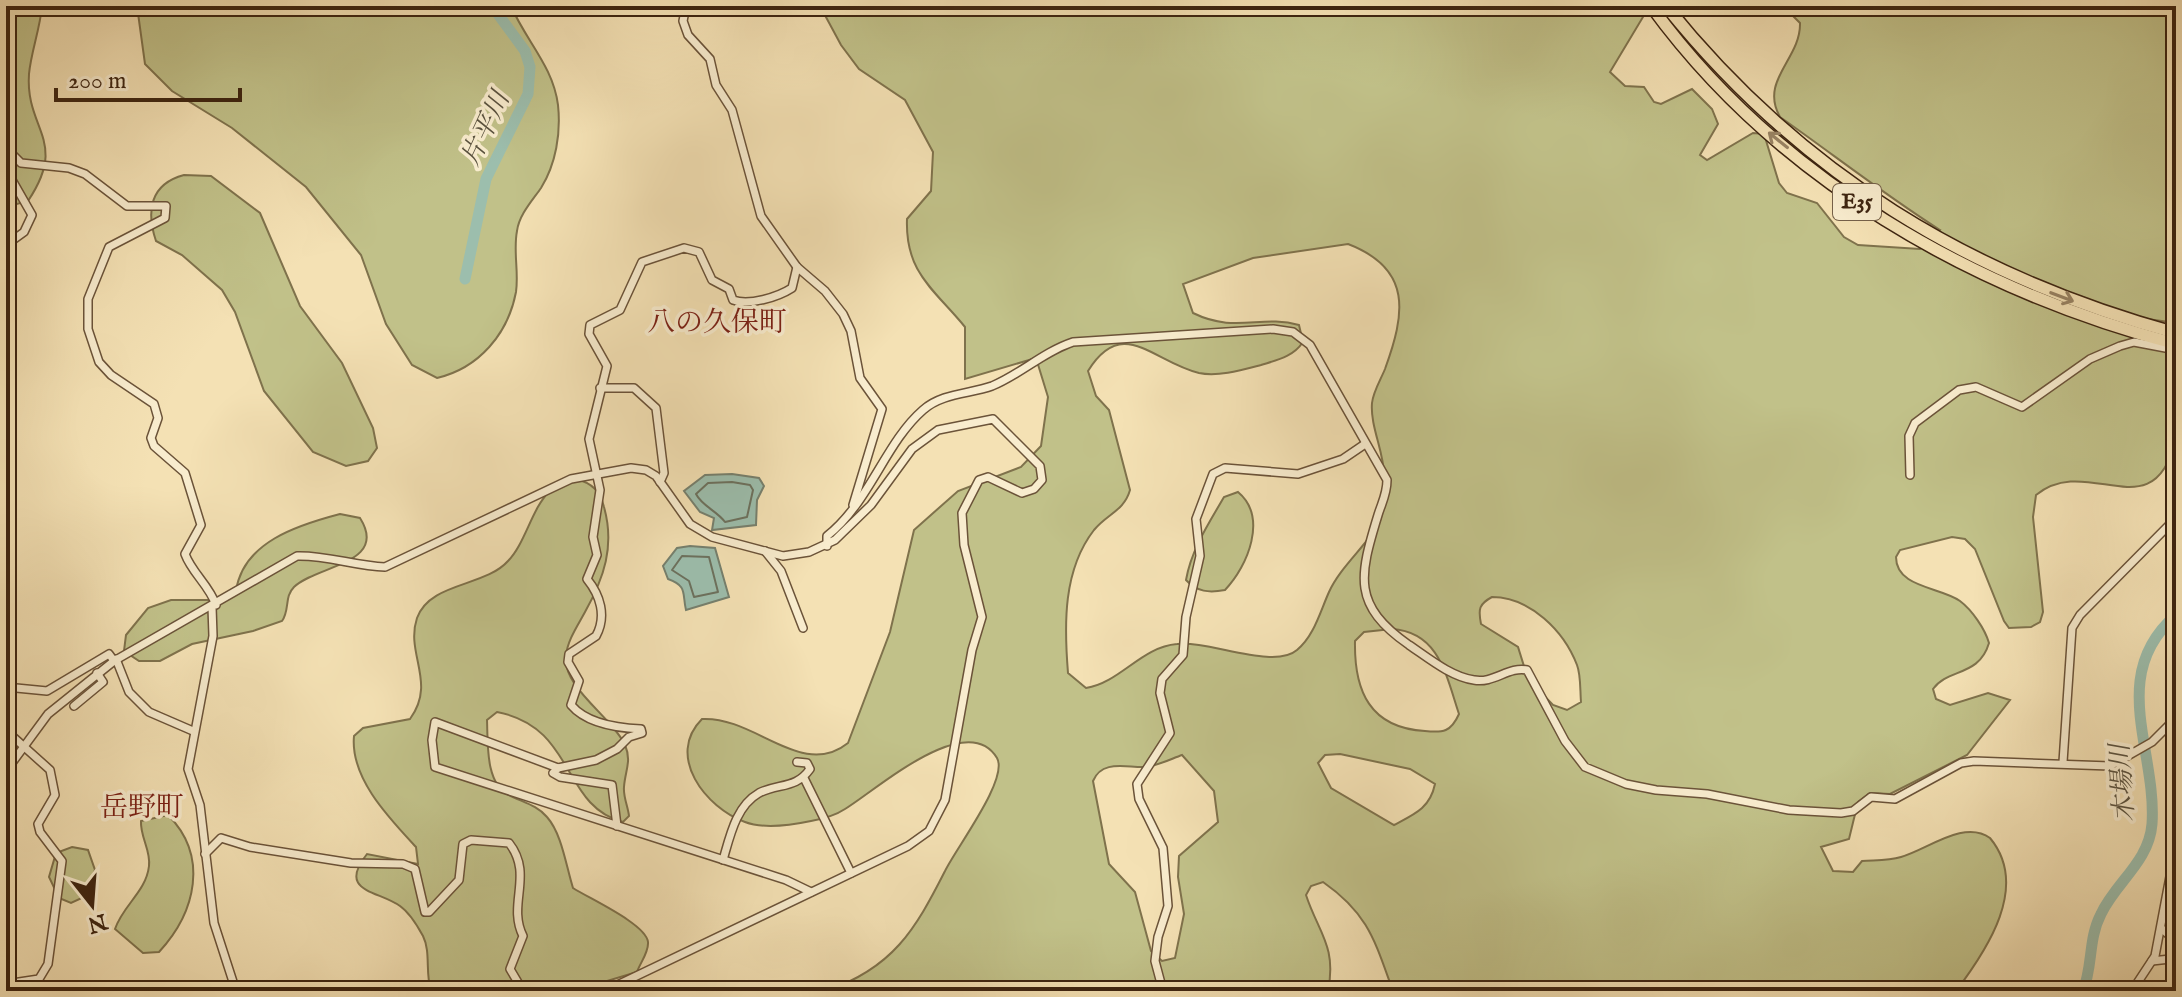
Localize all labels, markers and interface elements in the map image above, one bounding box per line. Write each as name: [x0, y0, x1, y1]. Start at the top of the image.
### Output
scale bar: [56, 52, 240, 102]
text: 200 m: [68, 66, 127, 97]
water label: 片平川: [455, 84, 519, 171]
one-way arrow: [1768, 131, 1789, 149]
road number: E35: [1833, 184, 1881, 220]
one-way arrow: [2050, 291, 2074, 305]
district label: 八の久保町: [647, 306, 787, 341]
water label: 木場川: [2104, 740, 2142, 823]
district label: 岳野町: [100, 791, 184, 826]
north arrow: [52, 865, 132, 945]
text: N: [84, 906, 111, 938]

